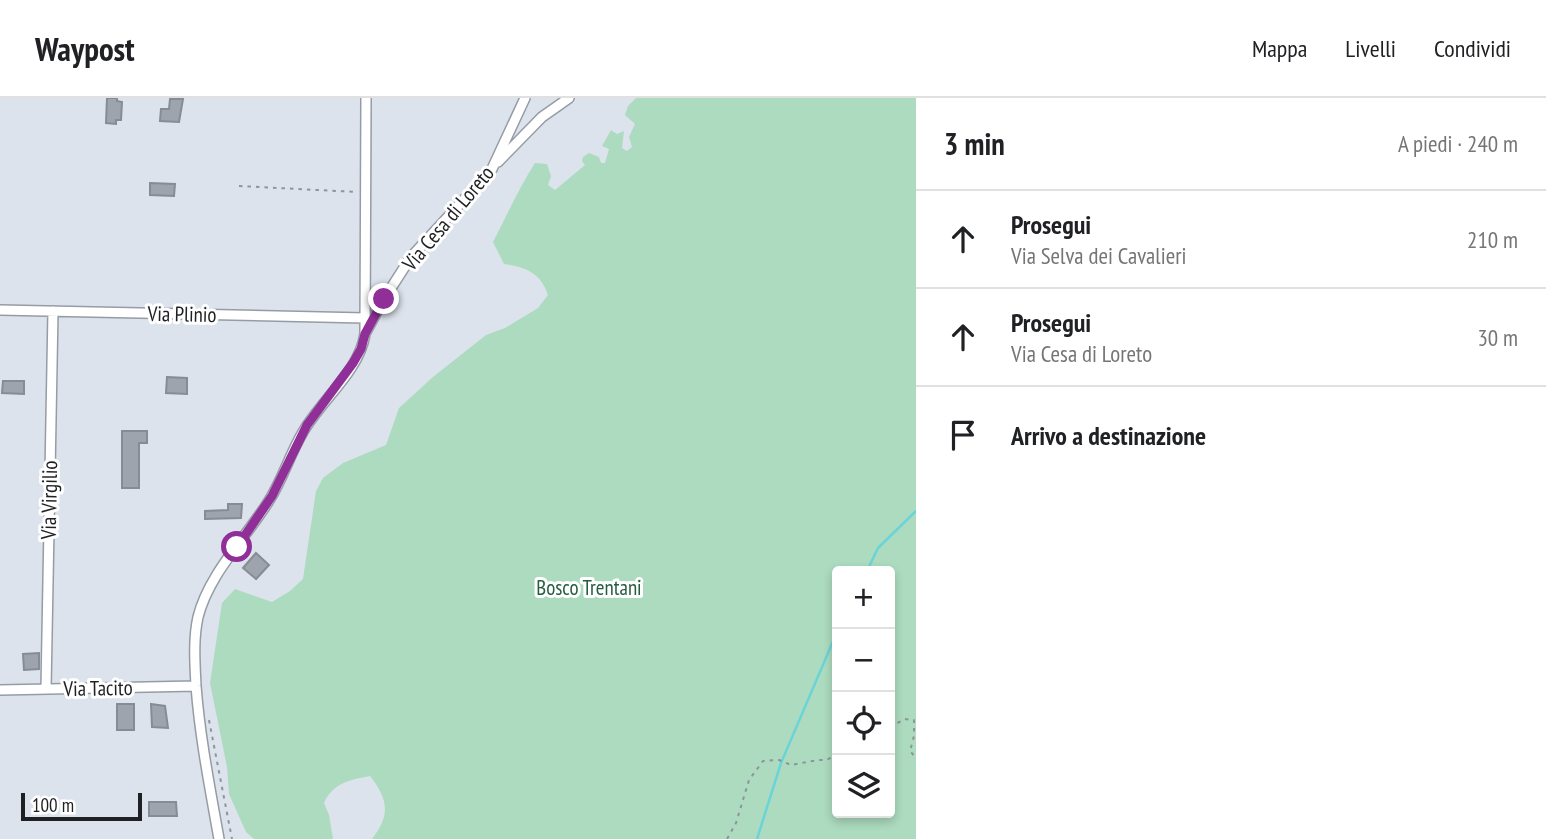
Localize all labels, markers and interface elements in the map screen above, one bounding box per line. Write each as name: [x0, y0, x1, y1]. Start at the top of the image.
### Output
text: Waypost: [35, 27, 135, 70]
text: Mappa: [1252, 33, 1307, 64]
text: Livelli: [1345, 33, 1396, 64]
text: Condividi: [1434, 33, 1511, 64]
text: 3 min: [944, 124, 1005, 163]
text: A piedi · 240 m: [1398, 129, 1518, 158]
street label: Via Cesa di Loreto: [396, 160, 500, 277]
text: Prosegui: [1011, 208, 1091, 241]
icon: ahead: [944, 220, 982, 258]
text: 210 m: [1467, 225, 1518, 254]
text: Via Selva dei Cavalieri: [1011, 241, 1186, 270]
route end: [368, 283, 399, 314]
street label: Via Plinio: [146, 300, 217, 328]
text: Prosegui: [1011, 306, 1091, 339]
icon: ahead: [944, 318, 982, 356]
text: 30 m: [1477, 323, 1518, 352]
text: Via Cesa di Loreto: [1011, 339, 1152, 368]
icon: arrive: [944, 416, 982, 454]
text: Arrivo a destinazione: [1011, 419, 1206, 452]
street label: Via Virgilio: [35, 460, 63, 541]
route start: [221, 531, 252, 562]
map controls: [832, 566, 895, 818]
button: +: [832, 566, 895, 629]
park label: Bosco Trentani: [536, 574, 642, 601]
button: −: [832, 629, 895, 692]
street label: Via Tacito: [62, 674, 133, 702]
button: locate: [832, 692, 895, 755]
button: layers: [832, 755, 895, 818]
scale bar: [21, 790, 142, 822]
text: 100 m: [32, 793, 74, 817]

